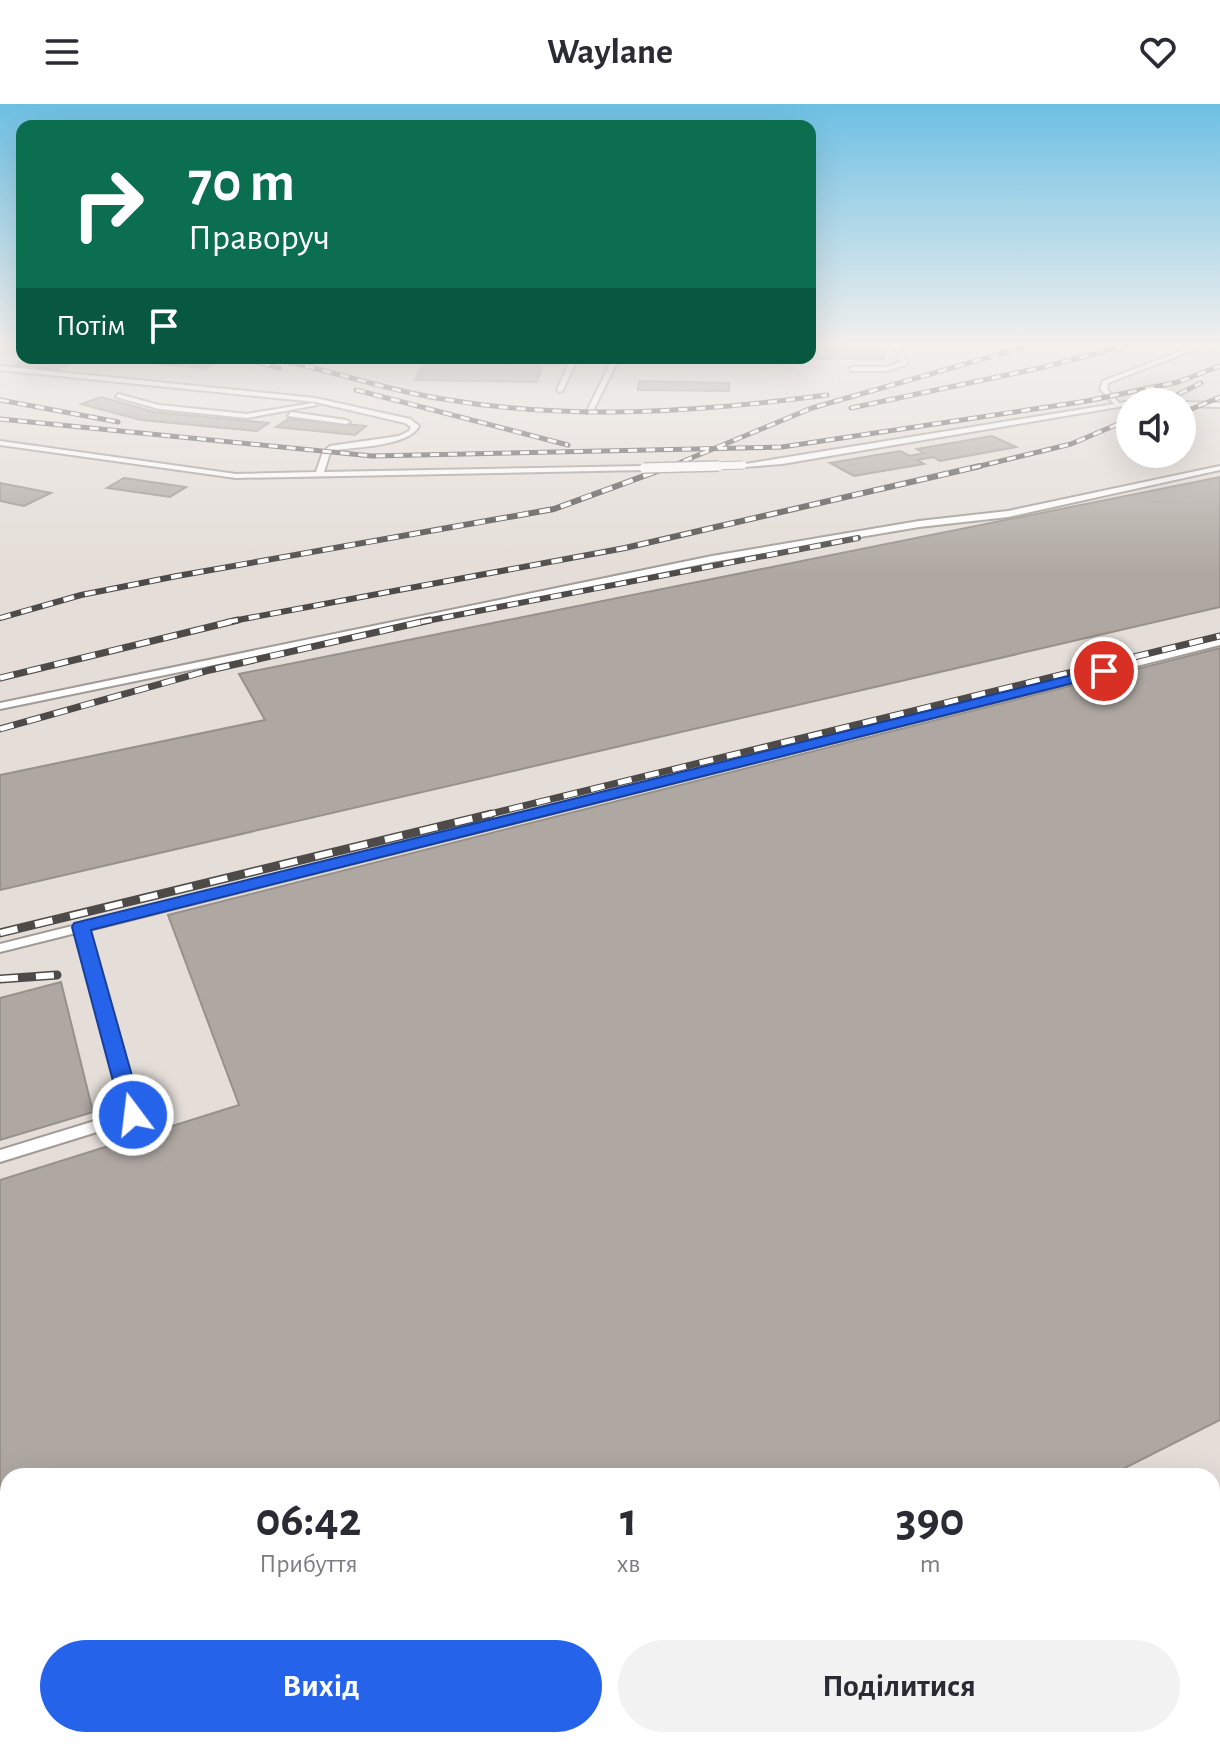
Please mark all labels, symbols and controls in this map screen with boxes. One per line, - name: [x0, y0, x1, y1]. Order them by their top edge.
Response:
- icon: menu: [40, 30, 84, 74]
- icon: heart: [1136, 30, 1180, 74]
- text: Waylane: [547, 34, 673, 70]
- icon: right: [56, 152, 160, 256]
- text: 70 m: [188, 155, 295, 211]
- text: Праворуч: [188, 220, 330, 256]
- icon: arrive: [142, 304, 186, 348]
- text: Потім: [56, 311, 126, 341]
- map controls: [1116, 388, 1196, 468]
- button: sound: [1116, 388, 1196, 468]
- pin: [1070, 637, 1138, 705]
- icon: arrive: [1082, 649, 1126, 693]
- position arrow: [91, 1073, 175, 1157]
- text: 06:42: [255, 1497, 361, 1545]
- text: 1: [620, 1497, 637, 1545]
- text: 390: [896, 1497, 965, 1545]
- text: Прибуття: [259, 1551, 358, 1577]
- text: хв: [617, 1551, 640, 1577]
- text: m: [920, 1551, 941, 1577]
- button: Вихід: [40, 1640, 602, 1732]
- button: Поділитися: [618, 1640, 1180, 1732]

